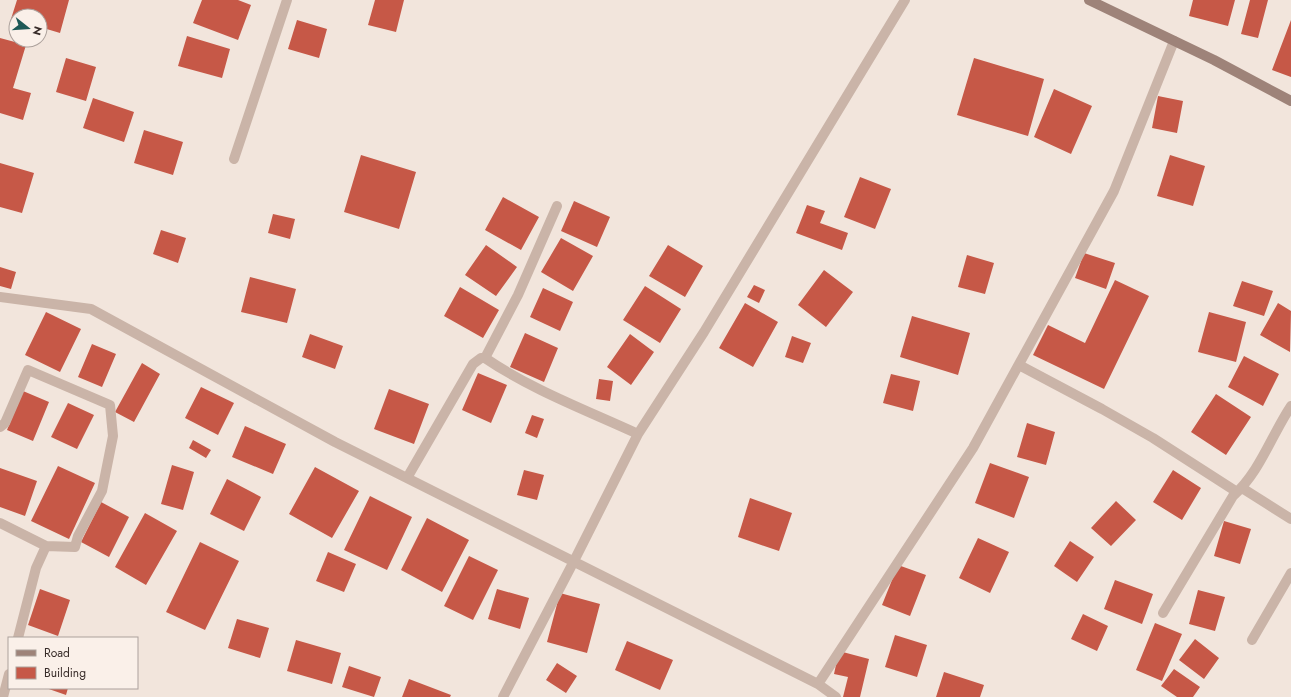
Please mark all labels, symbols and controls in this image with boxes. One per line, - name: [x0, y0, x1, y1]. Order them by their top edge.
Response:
- north arrow: [8, 8, 48, 48]
- text: N: [29, 24, 46, 37]
- legend: [8, 637, 138, 689]
- text: Road: [44, 644, 70, 662]
- text: Building: [44, 664, 86, 682]

